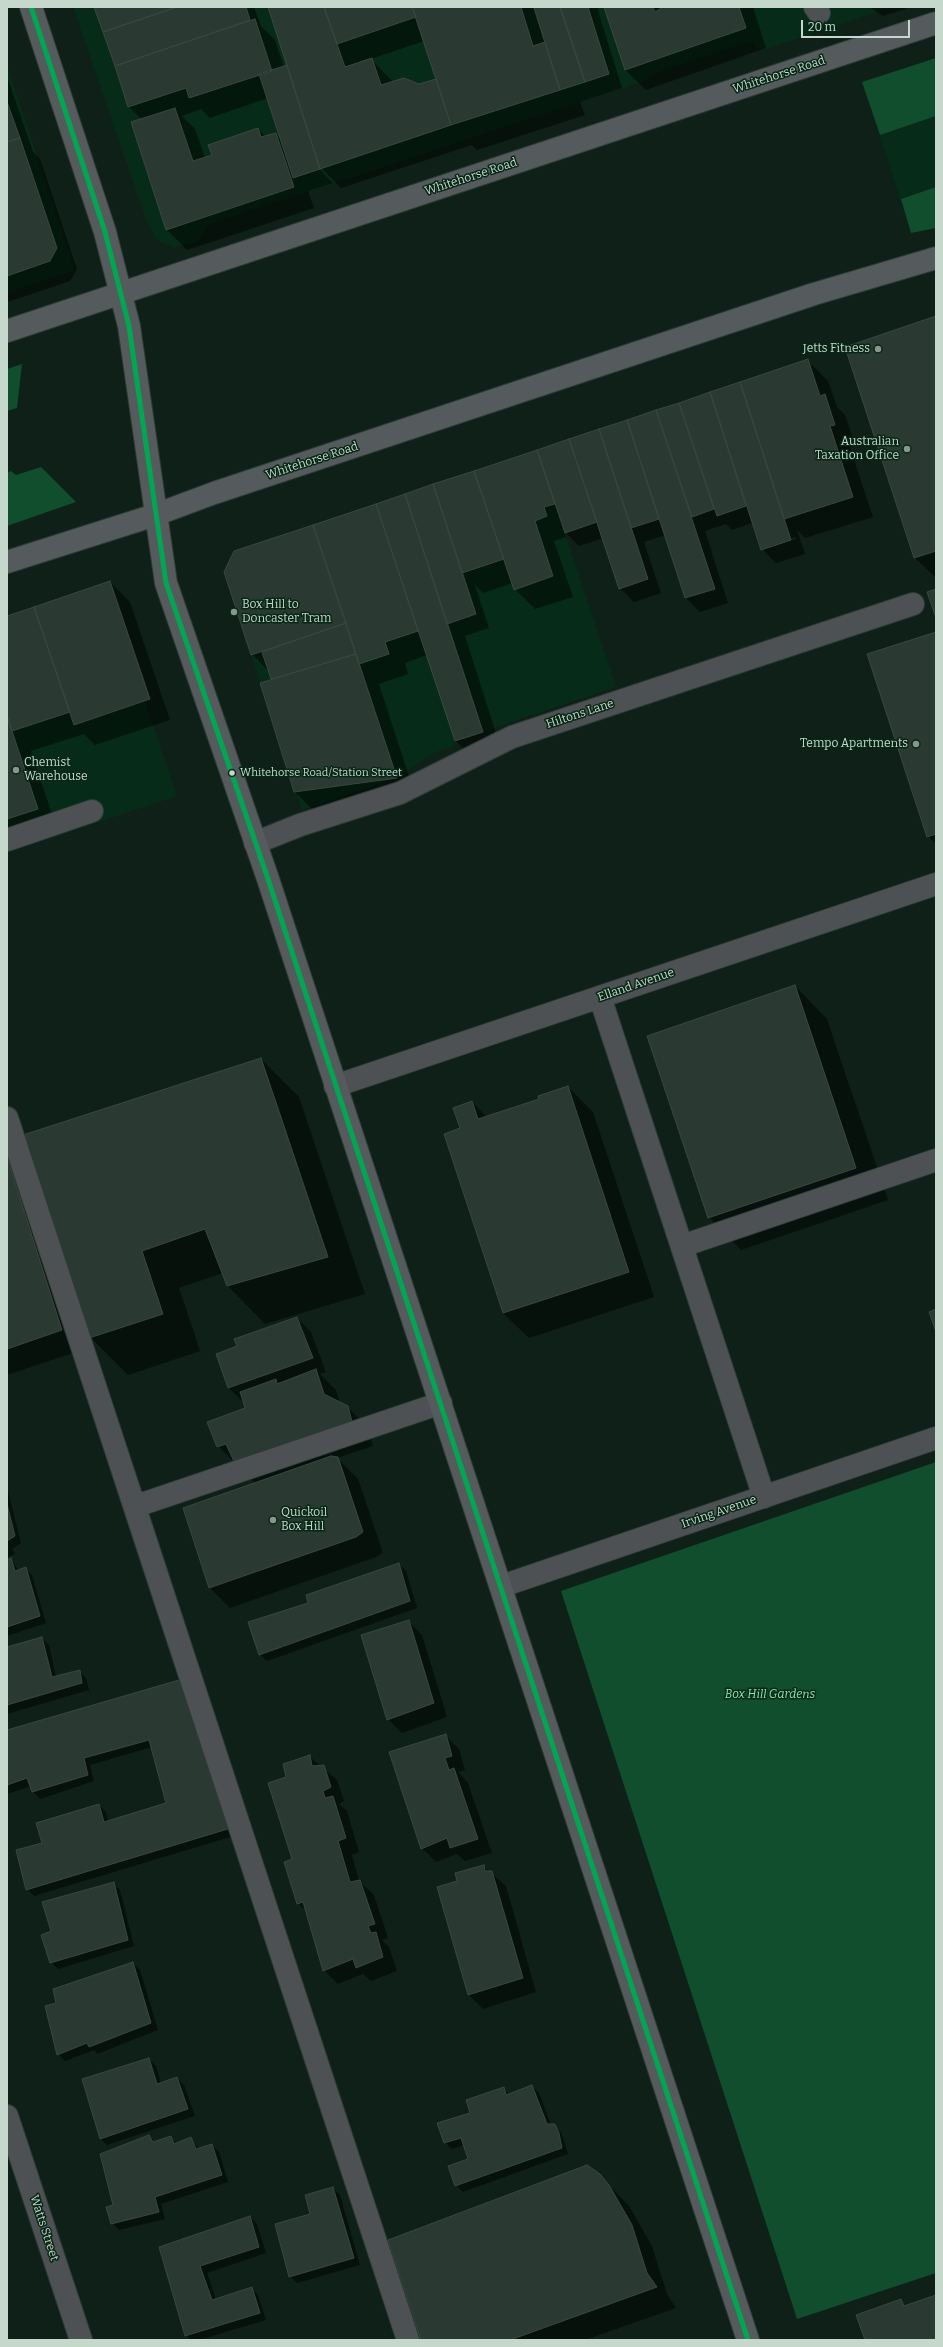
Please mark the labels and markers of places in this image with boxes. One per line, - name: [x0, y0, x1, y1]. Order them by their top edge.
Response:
- place label: Jetts Fitness: [803, 342, 870, 356]
- marker: Jetts Fitness: [873, 344, 883, 354]
- place label: Australian Taxation Office: [815, 435, 899, 463]
- marker: Australian Taxation Office: [902, 444, 912, 454]
- place label: Box Hill to Doncaster Tram: [242, 598, 331, 626]
- marker: Box Hill to Doncaster Tram: [229, 607, 239, 617]
- place label: Tempo Apartments: [800, 737, 908, 751]
- marker: Tempo Apartments: [911, 739, 921, 749]
- place label: Chemist Warehouse: [24, 756, 88, 784]
- marker: Chemist Warehouse: [11, 765, 21, 775]
- place label: Whitehorse Road/Station Street: [240, 766, 402, 780]
- marker: Whitehorse Road/Station Street: [227, 768, 237, 778]
- place label: Quickoil Box Hill: [281, 1506, 327, 1534]
- marker: Quickoil Box Hill: [268, 1515, 278, 1525]

